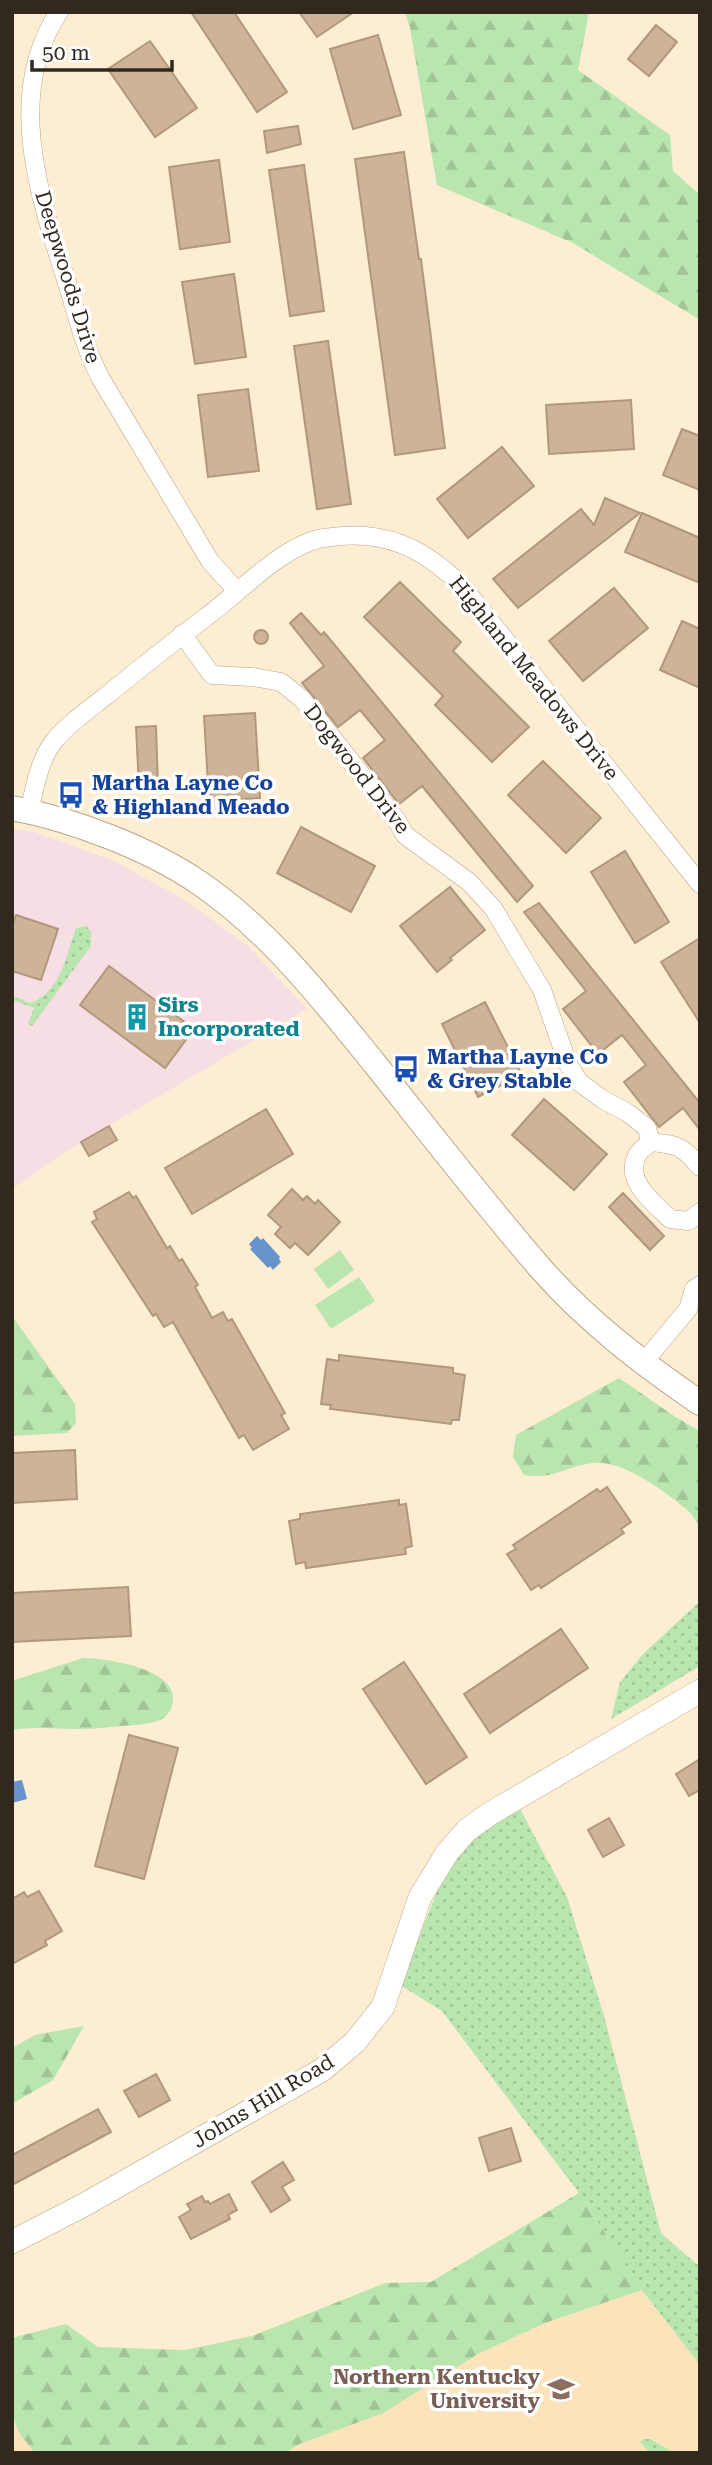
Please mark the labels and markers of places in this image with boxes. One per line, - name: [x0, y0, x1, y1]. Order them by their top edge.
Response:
- place label: Martha Layne Co & Highland Meado: [92, 771, 290, 819]
- bus stop icon: Martha Layne Co & Highland Meado: [56, 780, 86, 810]
- place label: Sirs Incorporated: [158, 993, 299, 1041]
- building icon: Sirs Incorporated: [122, 1002, 152, 1032]
- place label: Martha Layne Co & Grey Stable: [427, 1045, 608, 1093]
- bus stop icon: Martha Layne Co & Grey Stable: [391, 1054, 421, 1084]
- place label: Northern Kentucky University: [333, 2365, 540, 2413]
- school or university icon: Northern Kentucky University: [546, 2374, 576, 2404]

